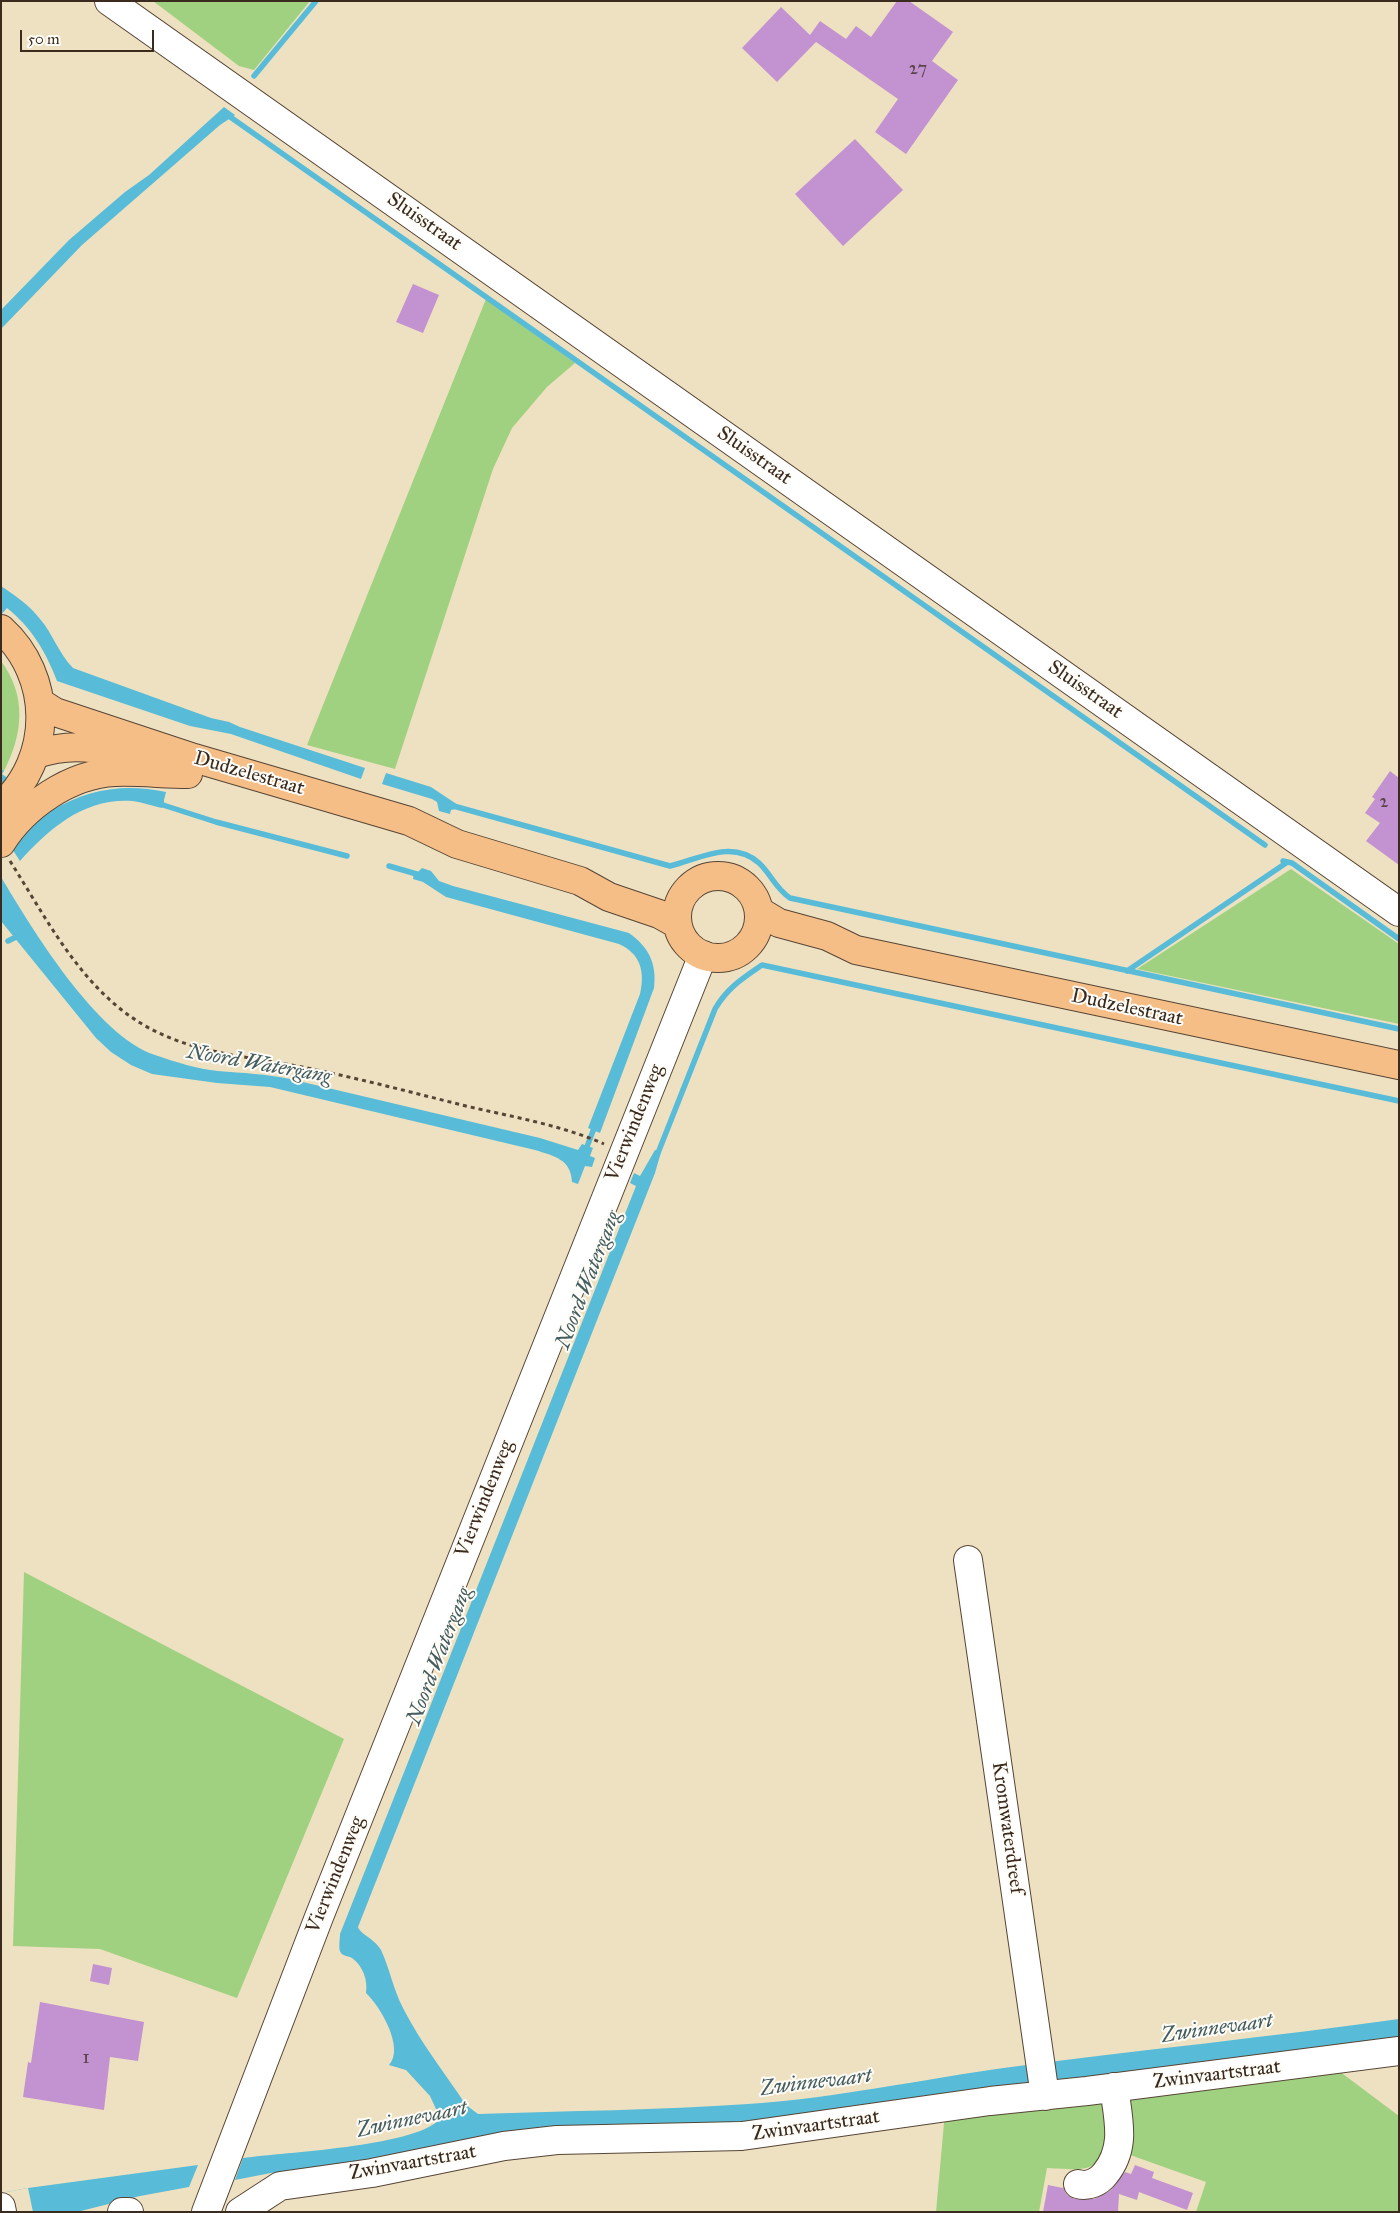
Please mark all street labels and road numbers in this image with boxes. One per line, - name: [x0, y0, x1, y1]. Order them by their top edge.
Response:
- street label: Sluisstraat: [382, 187, 466, 257]
- street label: Sluisstraat: [712, 421, 796, 491]
- street label: Sluisstraat: [1043, 655, 1127, 725]
- street label: Dudzelestraat: [191, 747, 307, 801]
- street label: Dudzelestraat: [1069, 984, 1185, 1032]
- street label: Vierwindenweg: [601, 1061, 669, 1185]
- street label: Vierwindenweg: [451, 1437, 519, 1561]
- street label: Kromwaterdreef: [986, 1760, 1028, 1896]
- street label: Vierwindenweg: [302, 1813, 370, 1937]
- street label: Zwinvaartstraat: [1152, 2055, 1282, 2095]
- street label: Zwinvaartstraat: [751, 2105, 881, 2147]
- street label: Zwinvaartstraat: [348, 2140, 478, 2186]

